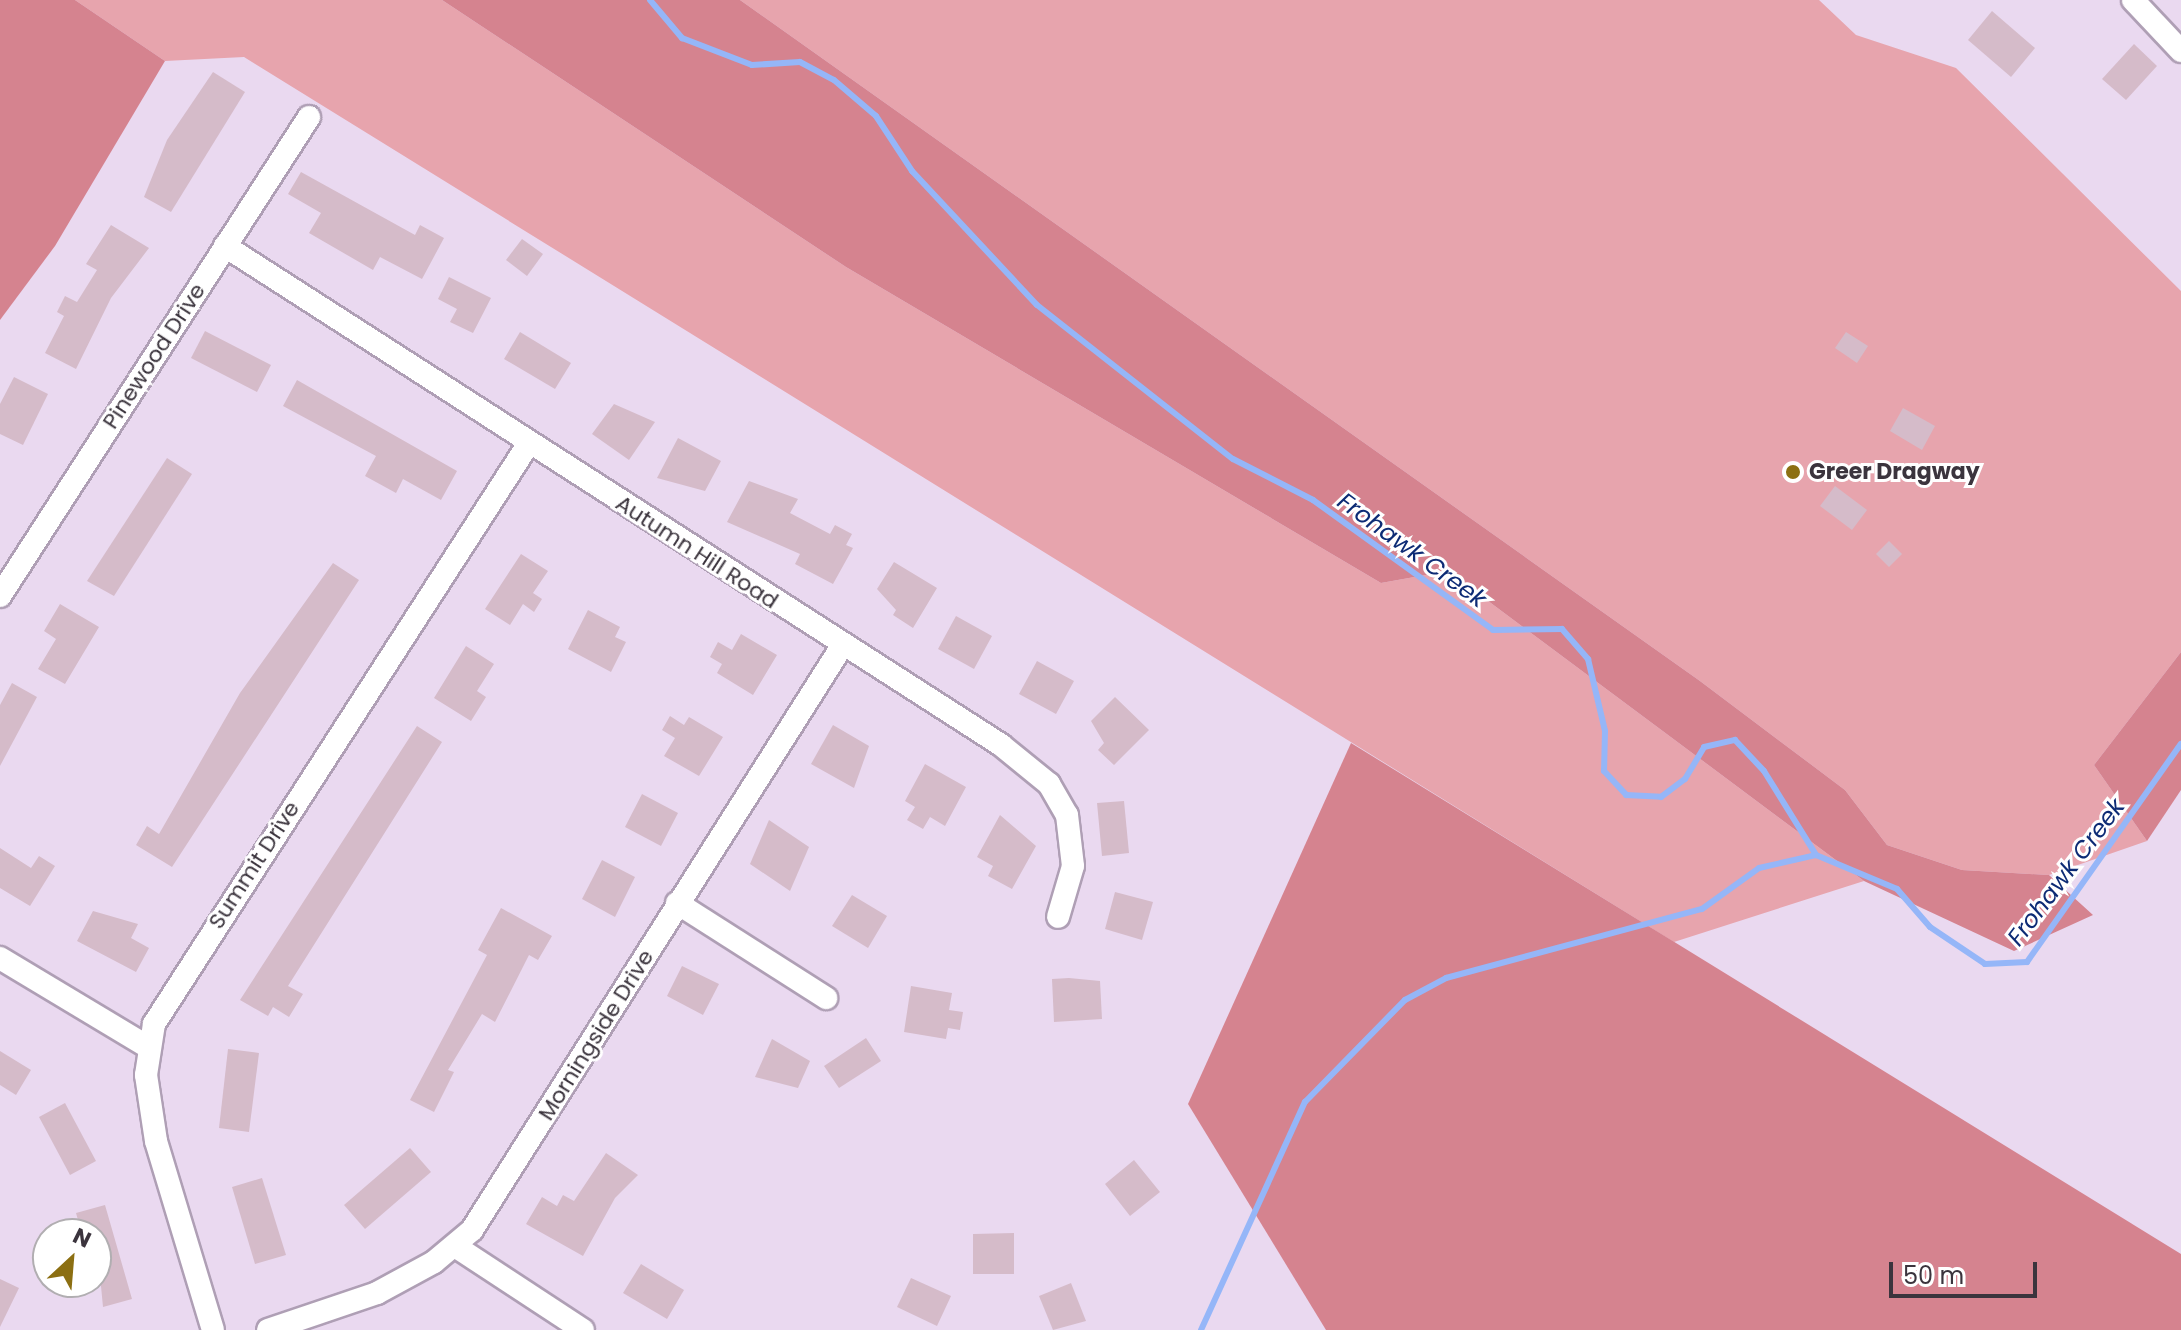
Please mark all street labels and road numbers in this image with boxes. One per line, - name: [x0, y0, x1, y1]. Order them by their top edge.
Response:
- street label: Pinewood Drive: [97, 278, 211, 434]
- street label: Autumn Hill Road: [611, 490, 783, 614]
- street label: Summit Drive: [203, 796, 305, 934]
- street label: Morningside Drive: [533, 945, 659, 1125]

